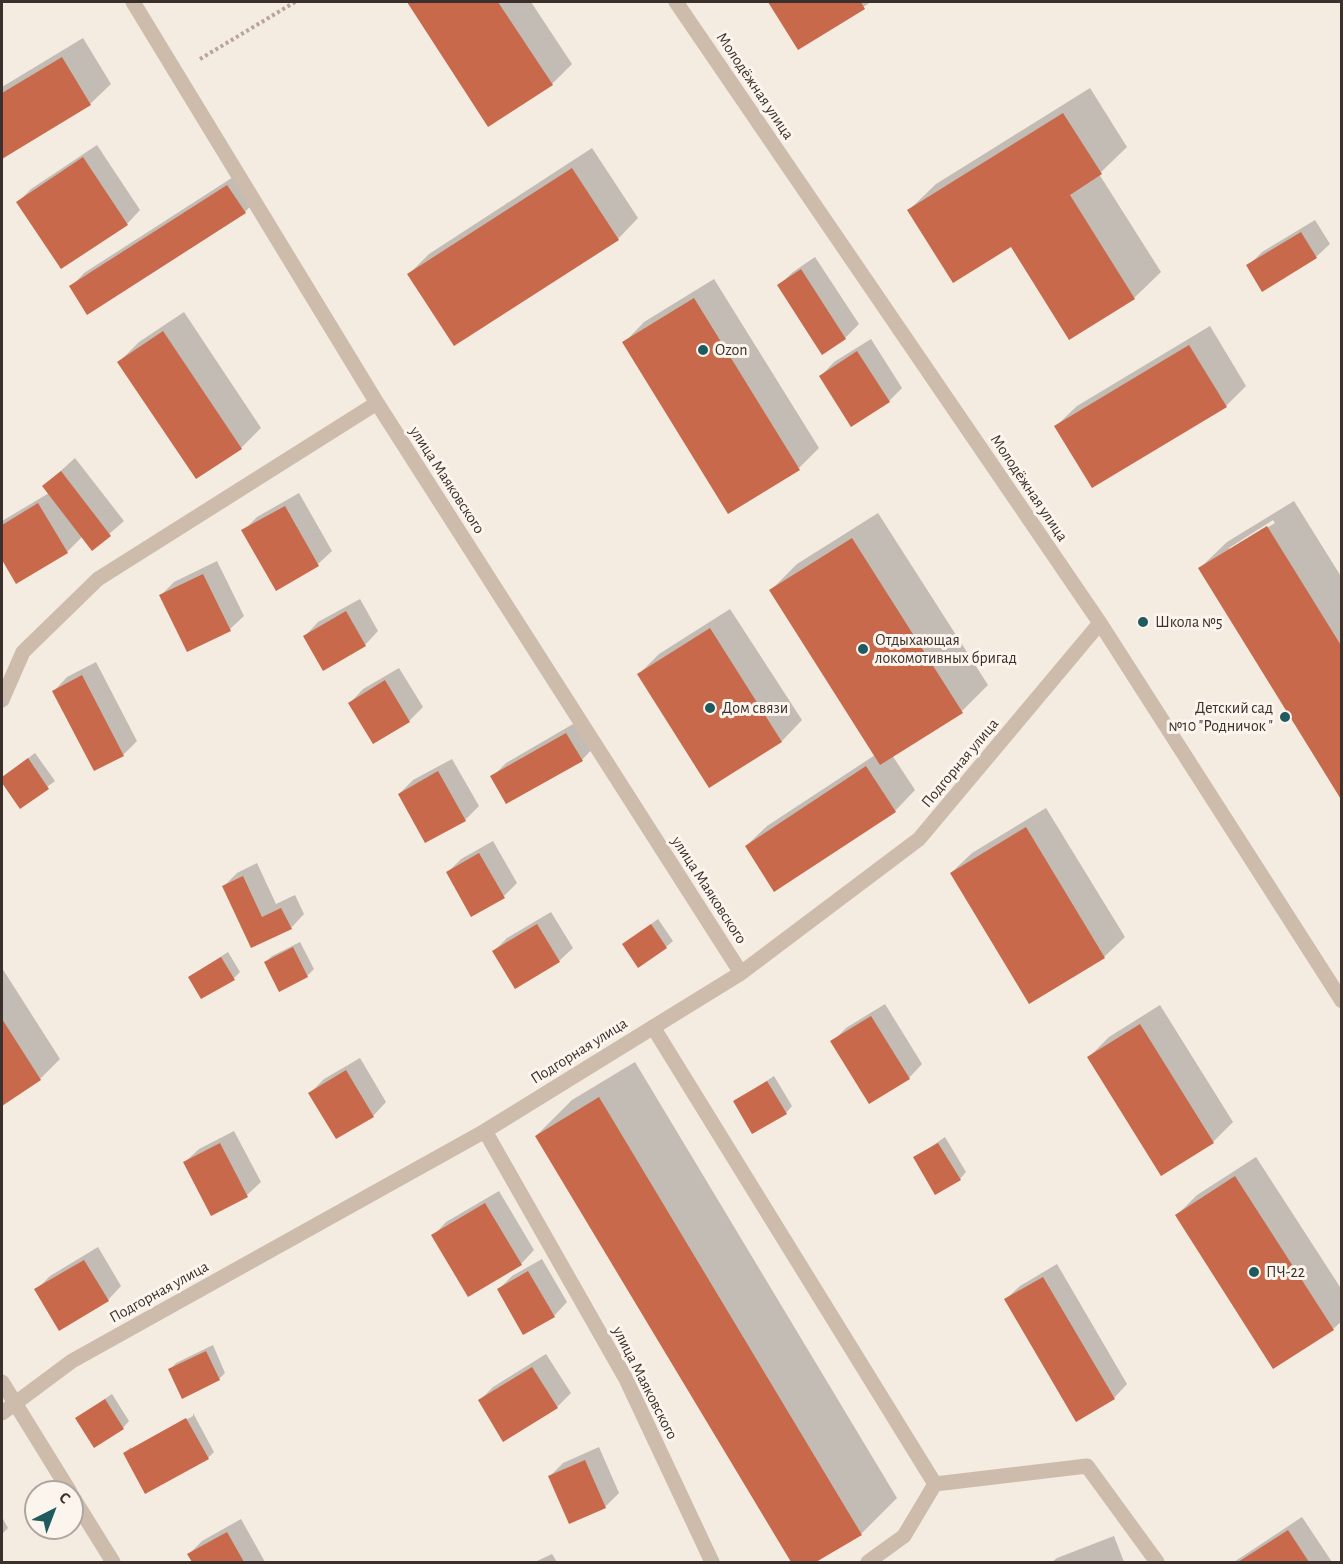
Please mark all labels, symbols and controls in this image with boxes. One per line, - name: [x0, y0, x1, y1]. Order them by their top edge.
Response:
- street label: Молодёжная улица: [712, 29, 798, 143]
- place label: Ozon: [715, 340, 747, 360]
- marker: Ozon: [696, 343, 710, 357]
- street label: улица Маяковского: [405, 423, 489, 537]
- street label: Молодёжная улица: [986, 431, 1072, 545]
- place label: Школа №5: [1155, 612, 1223, 632]
- marker: Школа №5: [1136, 615, 1150, 629]
- place label: Отдыхающая локомотивных бригад: [875, 630, 1017, 668]
- marker: Отдыхающая локомотивных бригад: [856, 642, 870, 656]
- place label: Дом связи: [722, 698, 788, 718]
- place label: Детский сад №10 "Родничок ": [1168, 698, 1273, 736]
- marker: Дом связи: [703, 701, 717, 715]
- marker: Детский сад №10 "Родничок ": [1278, 710, 1292, 724]
- street label: Подгорная улица: [917, 714, 1003, 812]
- street label: улица Маяковского: [667, 833, 751, 947]
- street label: Подгорная улица: [527, 1014, 631, 1088]
- street label: Подгорная улица: [106, 1257, 212, 1327]
- place label: ПЧ-22: [1266, 1262, 1305, 1282]
- marker: ПЧ-22: [1247, 1265, 1261, 1279]
- street label: улица Маяковского: [608, 1323, 682, 1443]
- north arrow: [24, 1480, 84, 1540]
- text: С: [56, 1489, 73, 1507]

